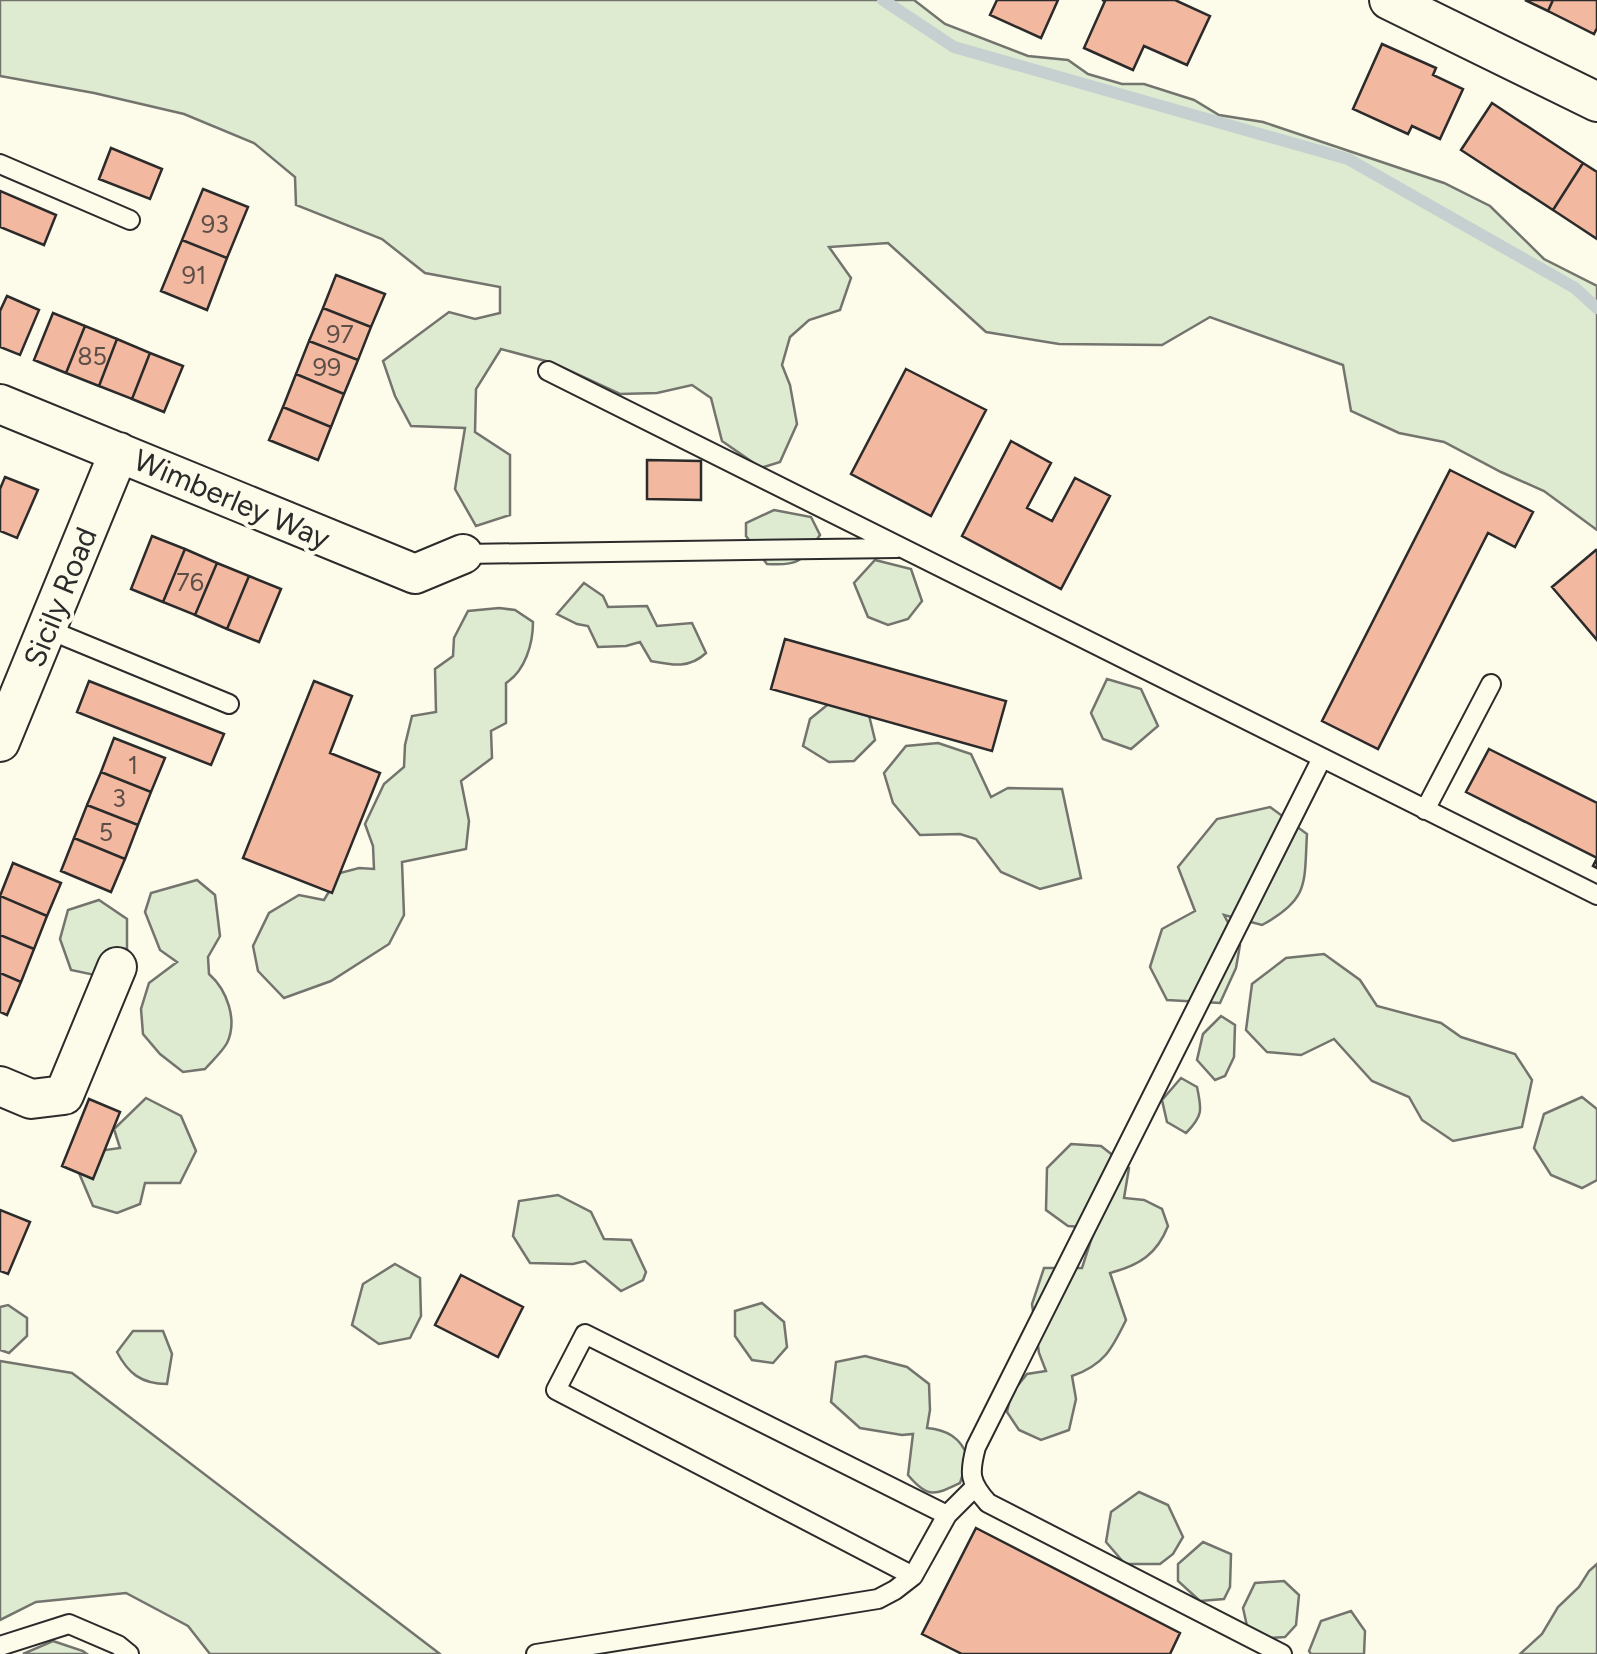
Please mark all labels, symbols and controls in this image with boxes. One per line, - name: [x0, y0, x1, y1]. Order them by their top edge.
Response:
- house number: 93: [201, 209, 229, 239]
- house number: 91: [182, 260, 206, 290]
- house number: 97: [326, 319, 354, 349]
- house number: 85: [77, 341, 107, 371]
- house number: 99: [313, 352, 341, 382]
- street label: Wimberley Way: [128, 441, 336, 557]
- street label: Sicily Road: [15, 522, 105, 672]
- house number: 76: [176, 567, 204, 597]
- house number: 1: [128, 750, 138, 780]
- house number: 3: [112, 783, 126, 813]
- house number: 5: [99, 817, 113, 847]

